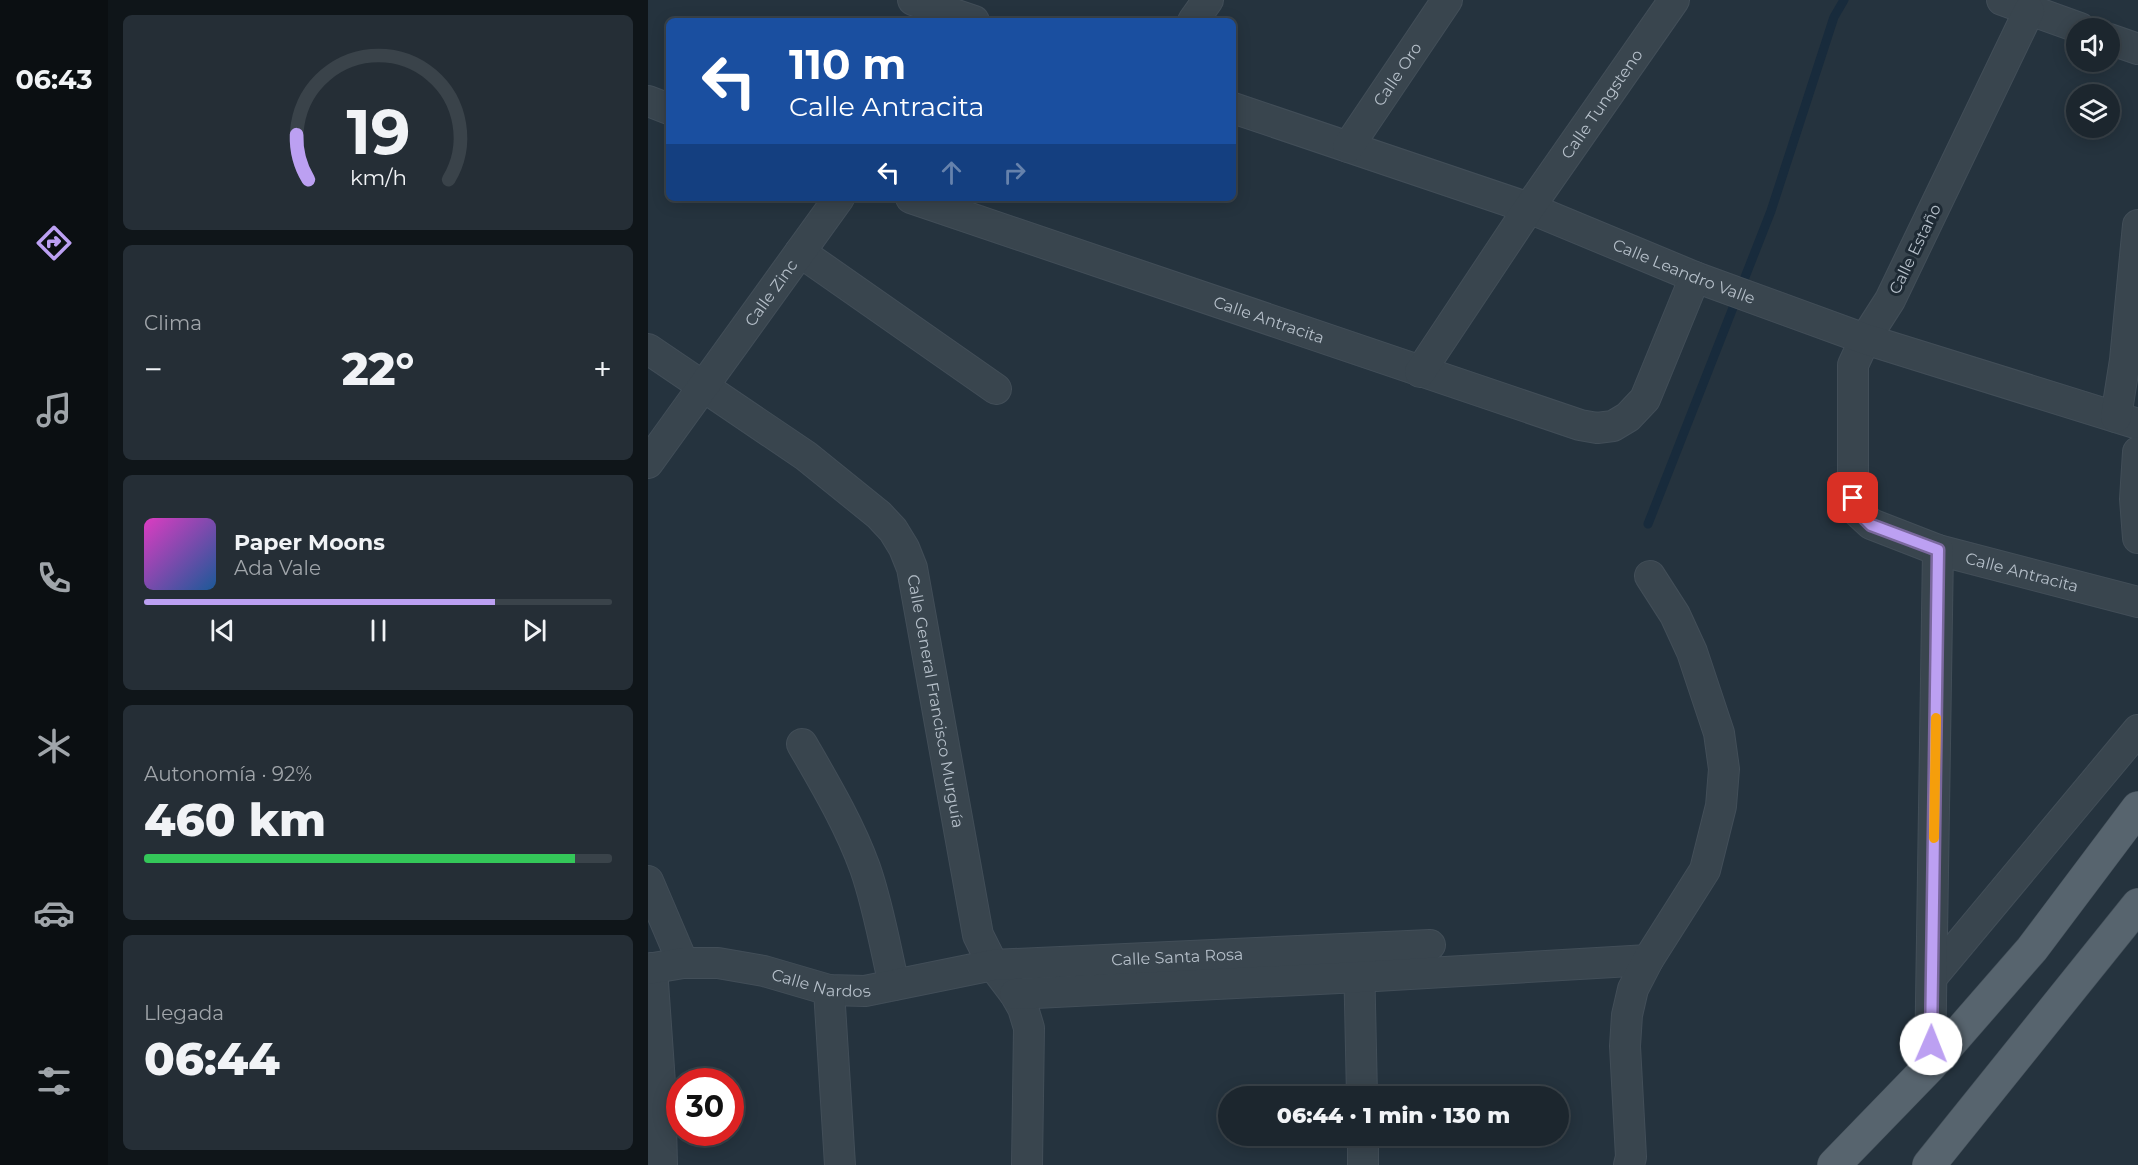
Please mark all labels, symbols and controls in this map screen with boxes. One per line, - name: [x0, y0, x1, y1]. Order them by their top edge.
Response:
- map controls: [2066, 18, 2120, 138]
- button: sound: [2066, 18, 2120, 72]
- text: 110 m: [789, 38, 906, 90]
- street label: Calle Oro: [1369, 38, 1425, 110]
- icon: left: [690, 42, 768, 120]
- street label: Calle Tungsteno: [1557, 45, 1646, 162]
- text: 06:43: [15, 63, 93, 96]
- button: layers: [2066, 84, 2120, 138]
- text: Calle Antracita: [789, 90, 984, 123]
- text: 19: [346, 94, 410, 170]
- icon: left: [872, 156, 905, 189]
- icon: ahead: [935, 156, 968, 189]
- icon: right: [998, 156, 1031, 189]
- text: km/h: [349, 164, 407, 190]
- street label: Calle Estaño: [1885, 201, 1945, 297]
- icon: directions: [33, 222, 75, 264]
- street label: Calle Leandro Valle: [1610, 234, 1758, 308]
- street label: Calle Zinc: [740, 256, 801, 330]
- street label: Calle Antracita: [1211, 292, 1327, 347]
- text: Clima: [144, 311, 202, 335]
- text: 22°: [342, 341, 414, 396]
- text: −: [144, 349, 163, 389]
- text: +: [593, 349, 612, 389]
- icon: music: [33, 389, 75, 431]
- pin: [1827, 472, 1878, 523]
- icon: arrive: [1836, 481, 1869, 514]
- text: Paper Moons: [234, 529, 385, 556]
- street label: Calle Antracita: [1963, 548, 2080, 596]
- text: Ada Vale: [234, 556, 321, 580]
- icon: phone: [33, 557, 75, 599]
- street label: Calle General Francisco Murguía: [904, 573, 968, 829]
- icon: previous: [206, 614, 239, 647]
- icon: pause: [362, 614, 395, 647]
- icon: next: [518, 614, 551, 647]
- icon: climate: [33, 725, 75, 767]
- text: Autonomía · 92%: [144, 762, 312, 786]
- text: 460 km: [144, 792, 326, 847]
- icon: car: [33, 892, 75, 934]
- street label: Calle Santa Rosa: [1111, 944, 1244, 969]
- street label: Calle Nardos: [769, 964, 872, 1001]
- text: Llegada: [144, 1001, 224, 1025]
- position arrow: [1899, 1012, 1963, 1076]
- text: 06:44: [144, 1031, 280, 1086]
- icon: filters: [33, 1060, 75, 1102]
- speed limit sign: 30: [666, 1068, 744, 1146]
- text: 06:44 · 1 min · 130 m: [1277, 1102, 1510, 1129]

